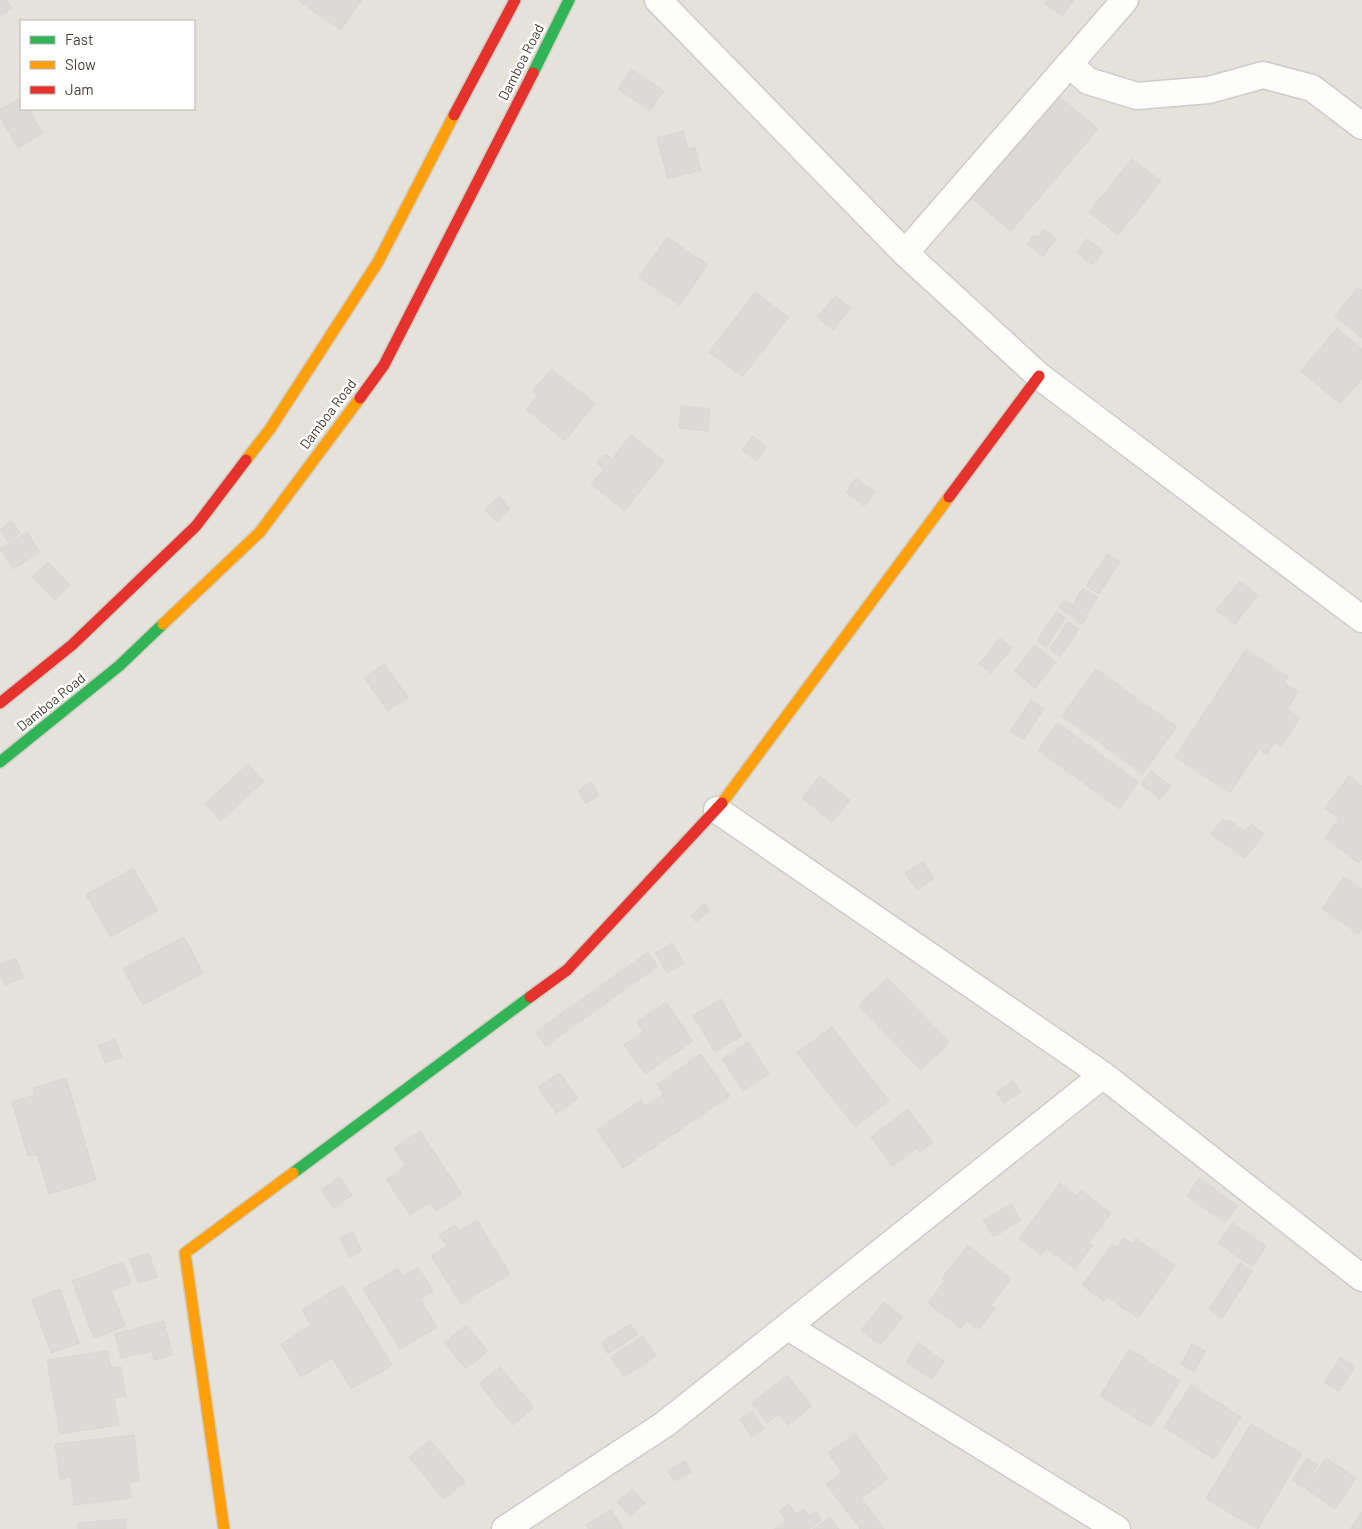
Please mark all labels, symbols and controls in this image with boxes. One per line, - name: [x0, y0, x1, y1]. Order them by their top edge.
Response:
- legend: [20, 20, 195, 110]
- street label: Damboa Road: [494, 21, 547, 103]
- text: Fast: [65, 30, 93, 48]
- text: Slow: [65, 55, 96, 73]
- text: Jam: [65, 80, 94, 98]
- street label: Damboa Road: [296, 375, 359, 452]
- street label: Damboa Road: [13, 669, 88, 734]

